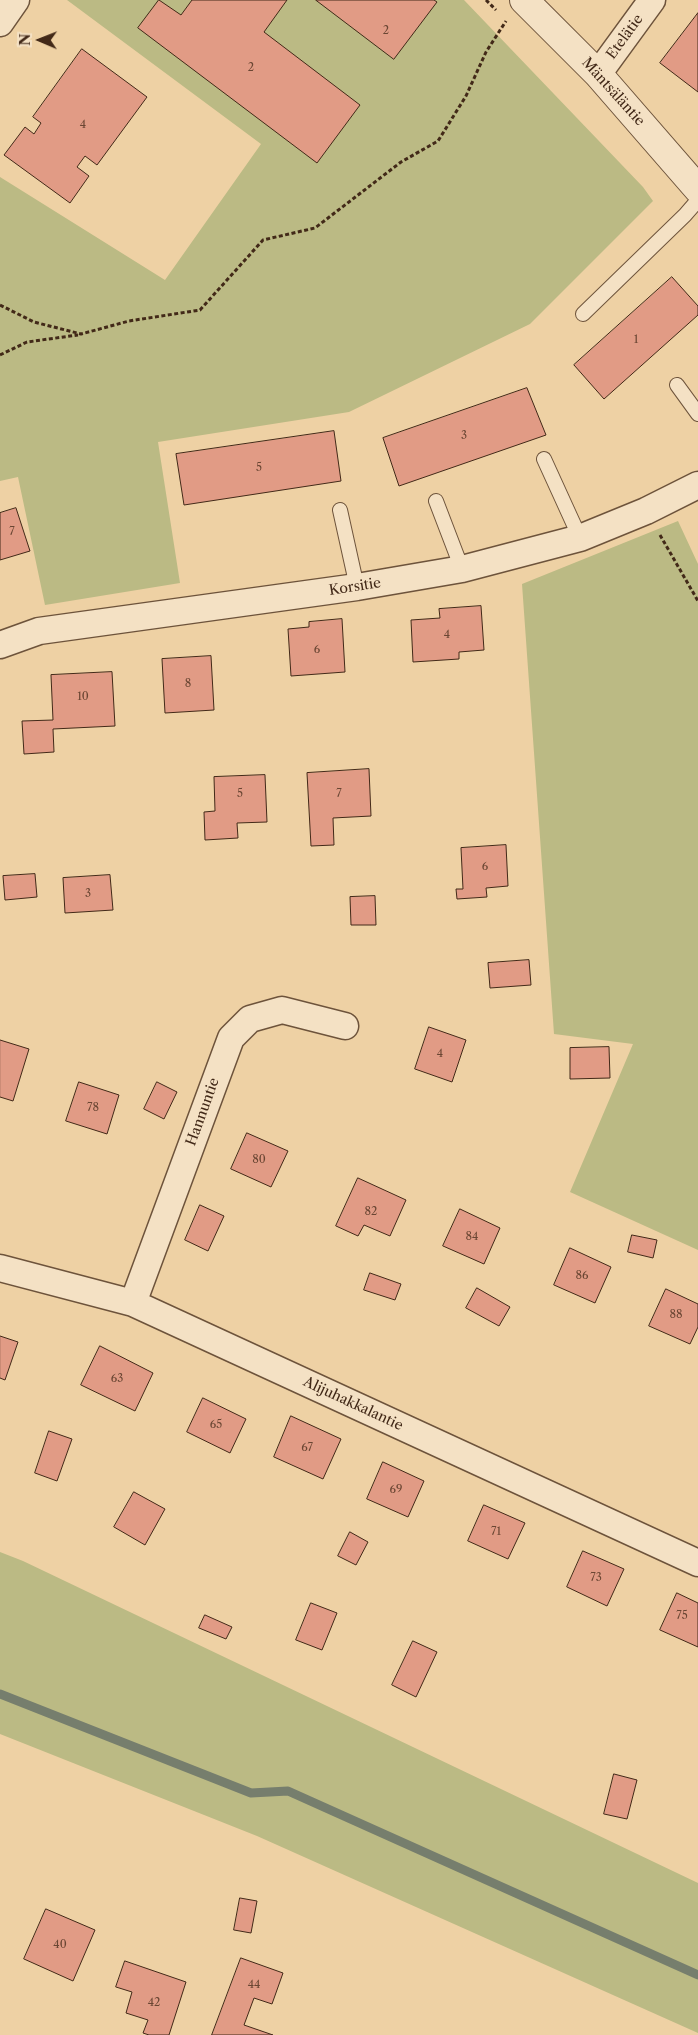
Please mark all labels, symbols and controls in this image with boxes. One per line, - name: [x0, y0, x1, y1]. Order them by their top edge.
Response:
- street label: Etelätie: [603, 11, 647, 63]
- north arrow: [15, 15, 65, 65]
- house number: 2: [383, 24, 389, 38]
- text: N: [16, 34, 34, 46]
- street label: Mäntsäläntie: [578, 54, 648, 130]
- house number: 2: [248, 61, 254, 75]
- house number: 4: [80, 118, 86, 132]
- house number: 1: [634, 333, 638, 347]
- house number: 3: [461, 429, 467, 443]
- house number: 5: [256, 461, 262, 475]
- house number: 7: [9, 525, 15, 539]
- street label: Korsitie: [328, 575, 382, 599]
- house number: 4: [444, 628, 450, 642]
- house number: 6: [314, 643, 320, 657]
- house number: 8: [185, 677, 191, 691]
- house number: 10: [77, 690, 89, 704]
- house number: 5: [237, 787, 243, 801]
- house number: 7: [336, 787, 342, 801]
- house number: 6: [482, 860, 488, 874]
- house number: 3: [85, 887, 91, 901]
- house number: 4: [437, 1047, 443, 1061]
- street label: Hannuntie: [183, 1076, 223, 1148]
- house number: 78: [87, 1101, 99, 1115]
- house number: 80: [252, 1153, 266, 1167]
- house number: 82: [365, 1205, 377, 1219]
- house number: 84: [466, 1230, 478, 1244]
- house number: 86: [576, 1269, 588, 1283]
- house number: 88: [669, 1308, 683, 1322]
- house number: 63: [111, 1372, 123, 1386]
- street label: Alijuhakkalantie: [300, 1374, 406, 1434]
- house number: 65: [210, 1418, 222, 1432]
- house number: 67: [301, 1441, 313, 1455]
- house number: 69: [390, 1483, 402, 1497]
- house number: 71: [491, 1525, 501, 1539]
- house number: 73: [590, 1571, 602, 1585]
- house number: 75: [676, 1609, 688, 1623]
- house number: 40: [53, 1938, 67, 1952]
- house number: 44: [248, 1978, 260, 1992]
- house number: 42: [148, 1996, 160, 2010]

